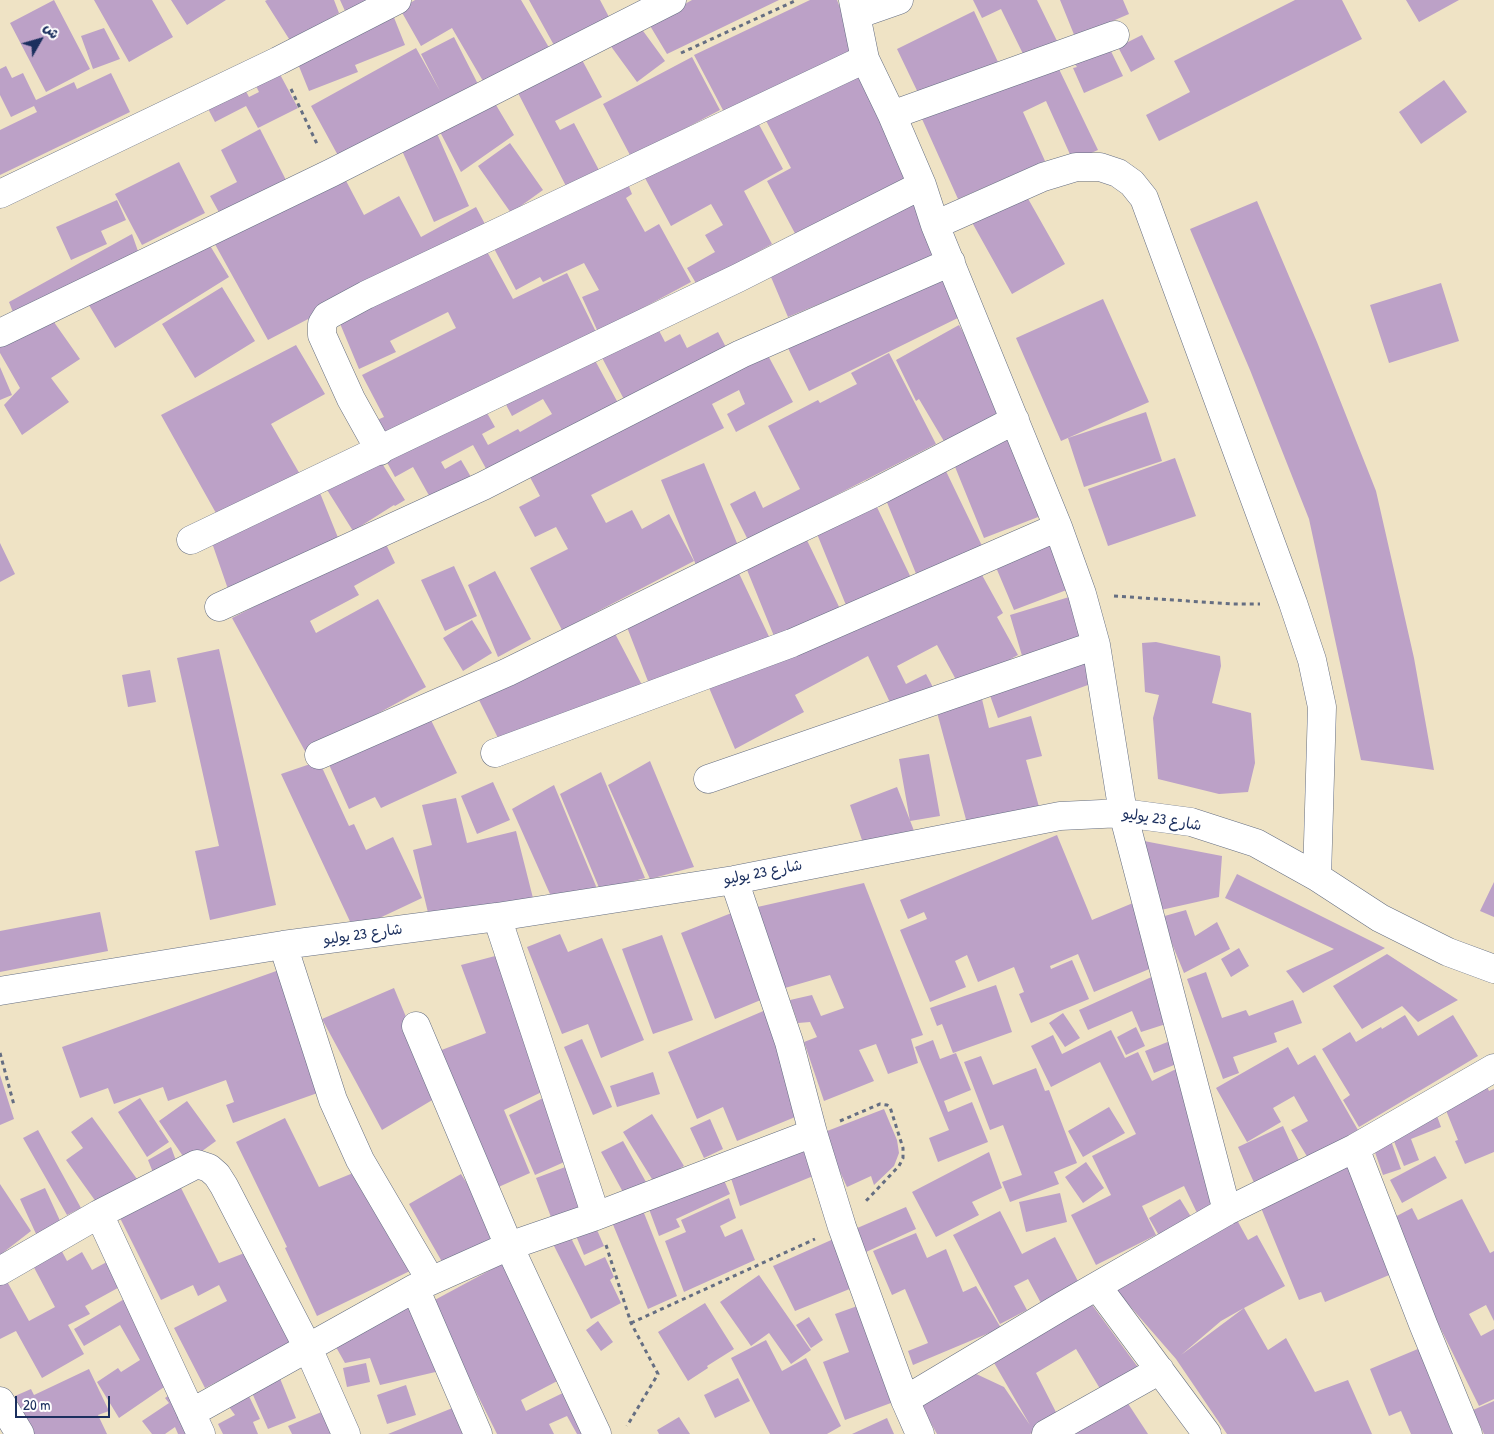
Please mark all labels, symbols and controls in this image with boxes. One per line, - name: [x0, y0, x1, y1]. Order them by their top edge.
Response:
- north arrow: [15, 15, 65, 65]
- text: ش: [40, 19, 64, 42]
- street label: شارع 23 يوليو: [1121, 805, 1203, 835]
- street label: شارع 23 يوليو: [722, 857, 804, 889]
- street label: شارع 23 يوليو: [322, 921, 404, 949]
- scale bar: [18, 1386, 112, 1418]
- text: 20 m: [23, 1394, 50, 1415]

